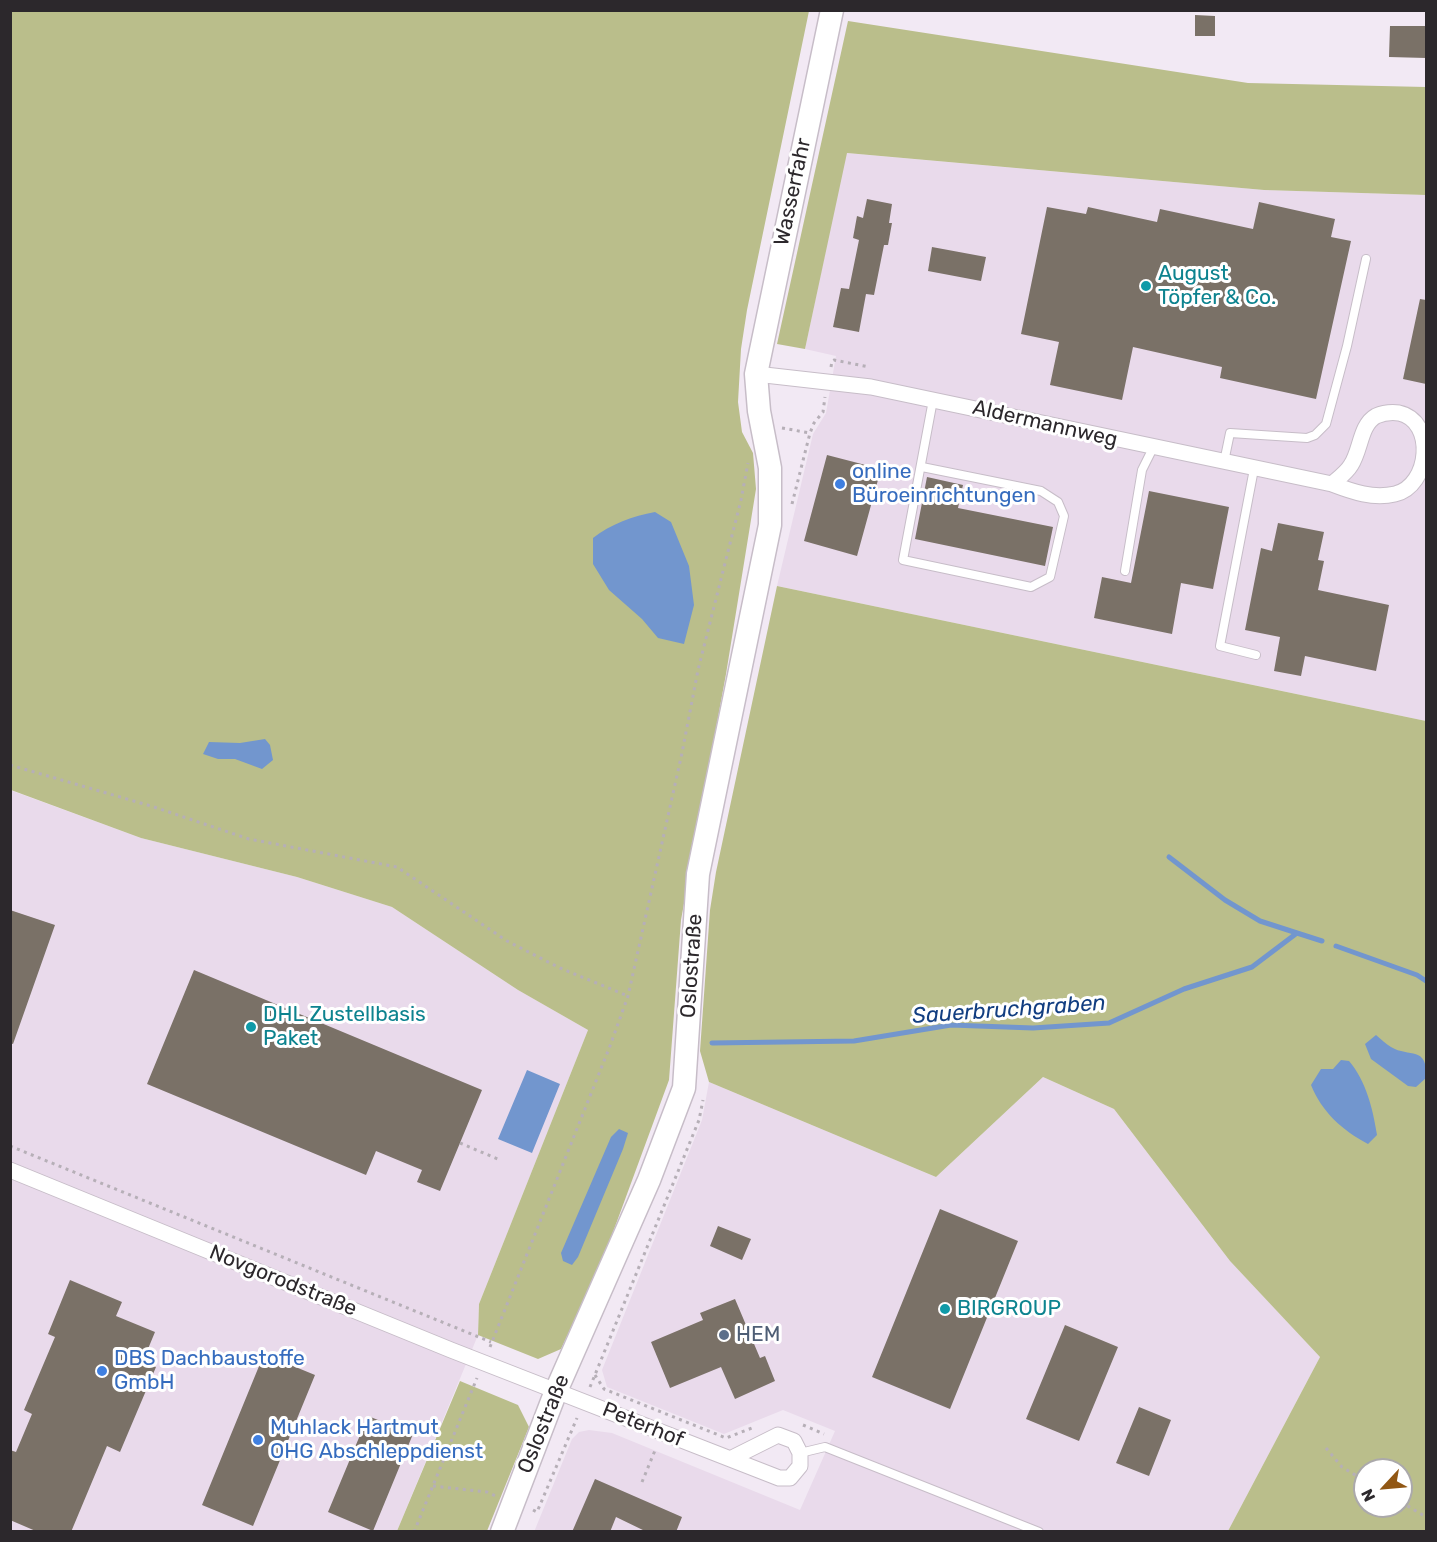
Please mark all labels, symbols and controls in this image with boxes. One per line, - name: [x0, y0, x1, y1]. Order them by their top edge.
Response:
- street label: Wasserfahr: [769, 136, 817, 248]
- place label: August Töpfer & Co.: [1158, 261, 1276, 311]
- marker: August Töpfer & Co.: [1139, 279, 1153, 293]
- street label: Aldermannweg: [970, 395, 1120, 453]
- place label: online Büroeinrichtungen: [852, 459, 1036, 509]
- marker: online Büroeinrichtungen: [833, 477, 847, 491]
- street label: Oslostraße: [676, 913, 708, 1019]
- water label: Sauerbruchgraben: [911, 990, 1107, 1030]
- place label: DHL Zustellbasis Paket: [263, 1002, 426, 1052]
- marker: DHL Zustellbasis Paket: [244, 1020, 258, 1034]
- street label: Novgorodstraße: [206, 1240, 360, 1322]
- place label: BIRGROUP: [957, 1296, 1061, 1322]
- marker: BIRGROUP: [938, 1302, 952, 1316]
- place label: HEM: [736, 1322, 780, 1348]
- marker: HEM: [717, 1328, 731, 1342]
- place label: DBS Dachbaustoffe GmbH: [114, 1346, 305, 1396]
- marker: DBS Dachbaustoffe GmbH: [95, 1364, 109, 1378]
- street label: Oslostraße: [513, 1371, 575, 1477]
- street label: Peterhof: [599, 1397, 687, 1453]
- place label: Muhlack Hartmut OHG Abschleppdienst: [270, 1415, 483, 1465]
- marker: Muhlack Hartmut OHG Abschleppdienst: [251, 1433, 265, 1447]
- north arrow: [1353, 1458, 1413, 1518]
- text: N: [1357, 1486, 1379, 1505]

